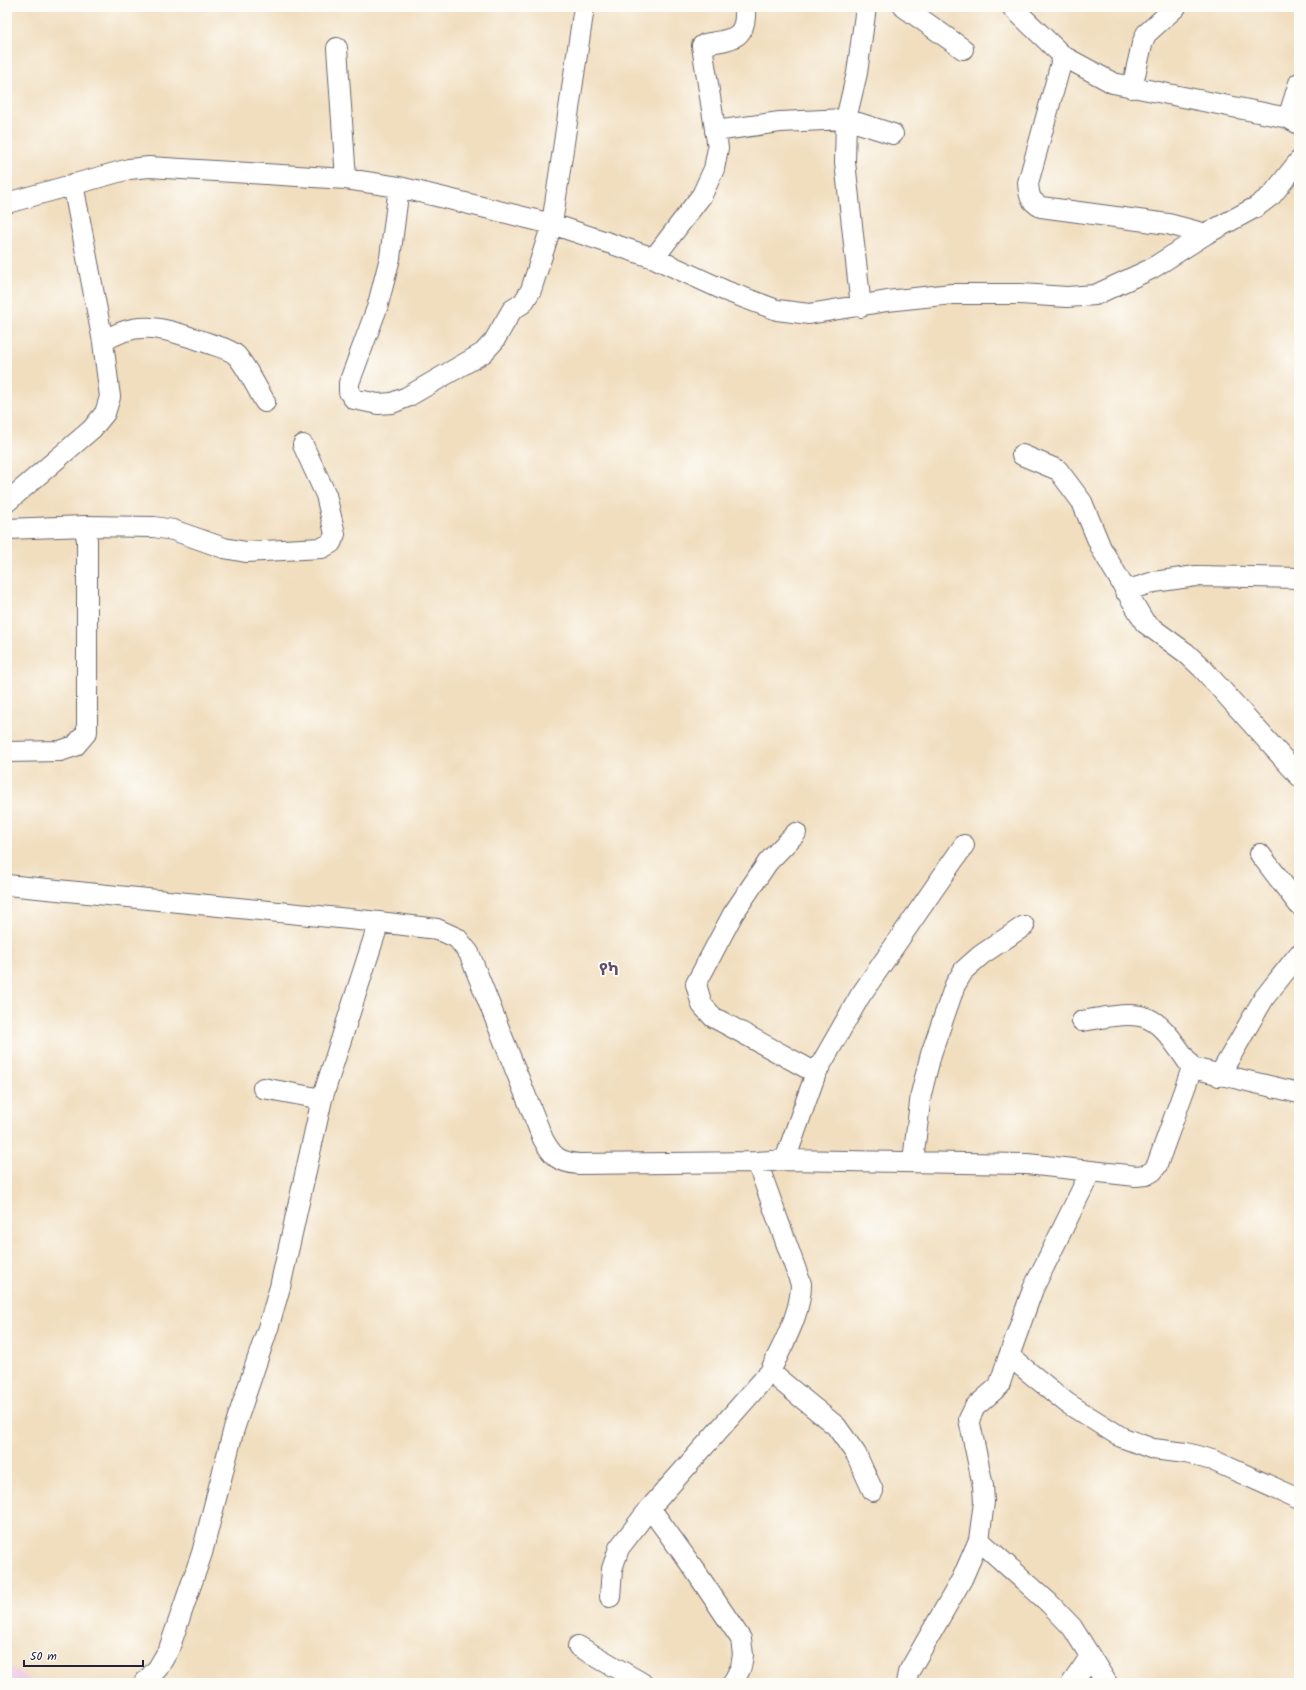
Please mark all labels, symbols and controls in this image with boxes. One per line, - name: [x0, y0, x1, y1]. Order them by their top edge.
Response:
- district label: የካ: [599, 957, 619, 984]
- scale bar: [24, 1642, 143, 1668]
- text: 50 m: [30, 1647, 57, 1666]

